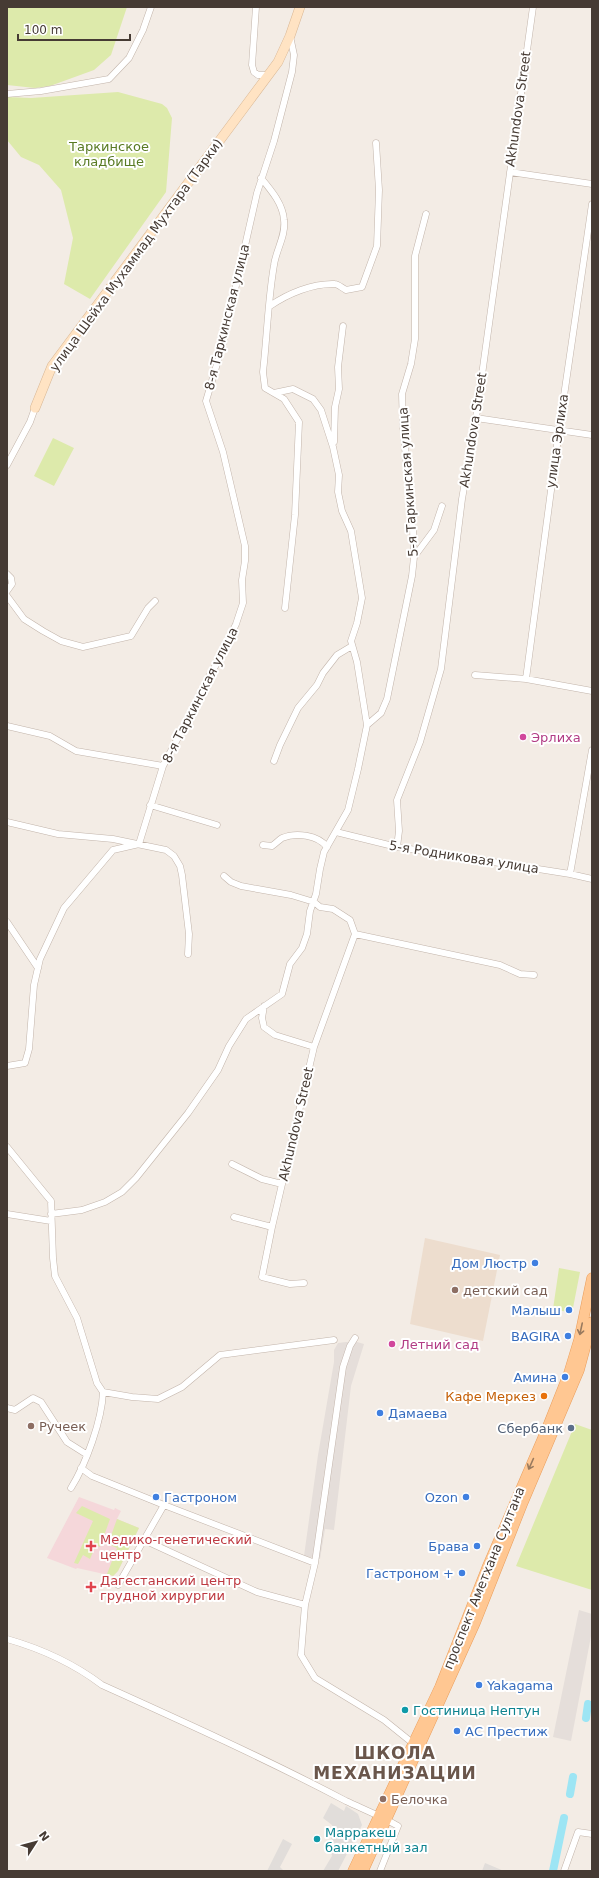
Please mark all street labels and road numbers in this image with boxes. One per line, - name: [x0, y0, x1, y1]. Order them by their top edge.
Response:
- street label: Akhundova Street: [502, 50, 534, 168]
- street label: улица Шейха Мухаммад Мухтара (Тарки): [46, 136, 226, 374]
- street label: 8-я Таркинская улица: [202, 242, 252, 392]
- street label: Akhundova Street: [456, 371, 490, 489]
- street label: улица Эрлиха: [543, 393, 571, 489]
- street label: 5-я Таркинская улица: [395, 407, 421, 557]
- street label: 8-я Таркинская улица: [159, 625, 241, 765]
- street label: 5-я Родниковая улица: [388, 838, 540, 876]
- street label: Akhundova Street: [276, 1065, 316, 1183]
- street label: проспект Аметхана Султана: [440, 1485, 528, 1671]

